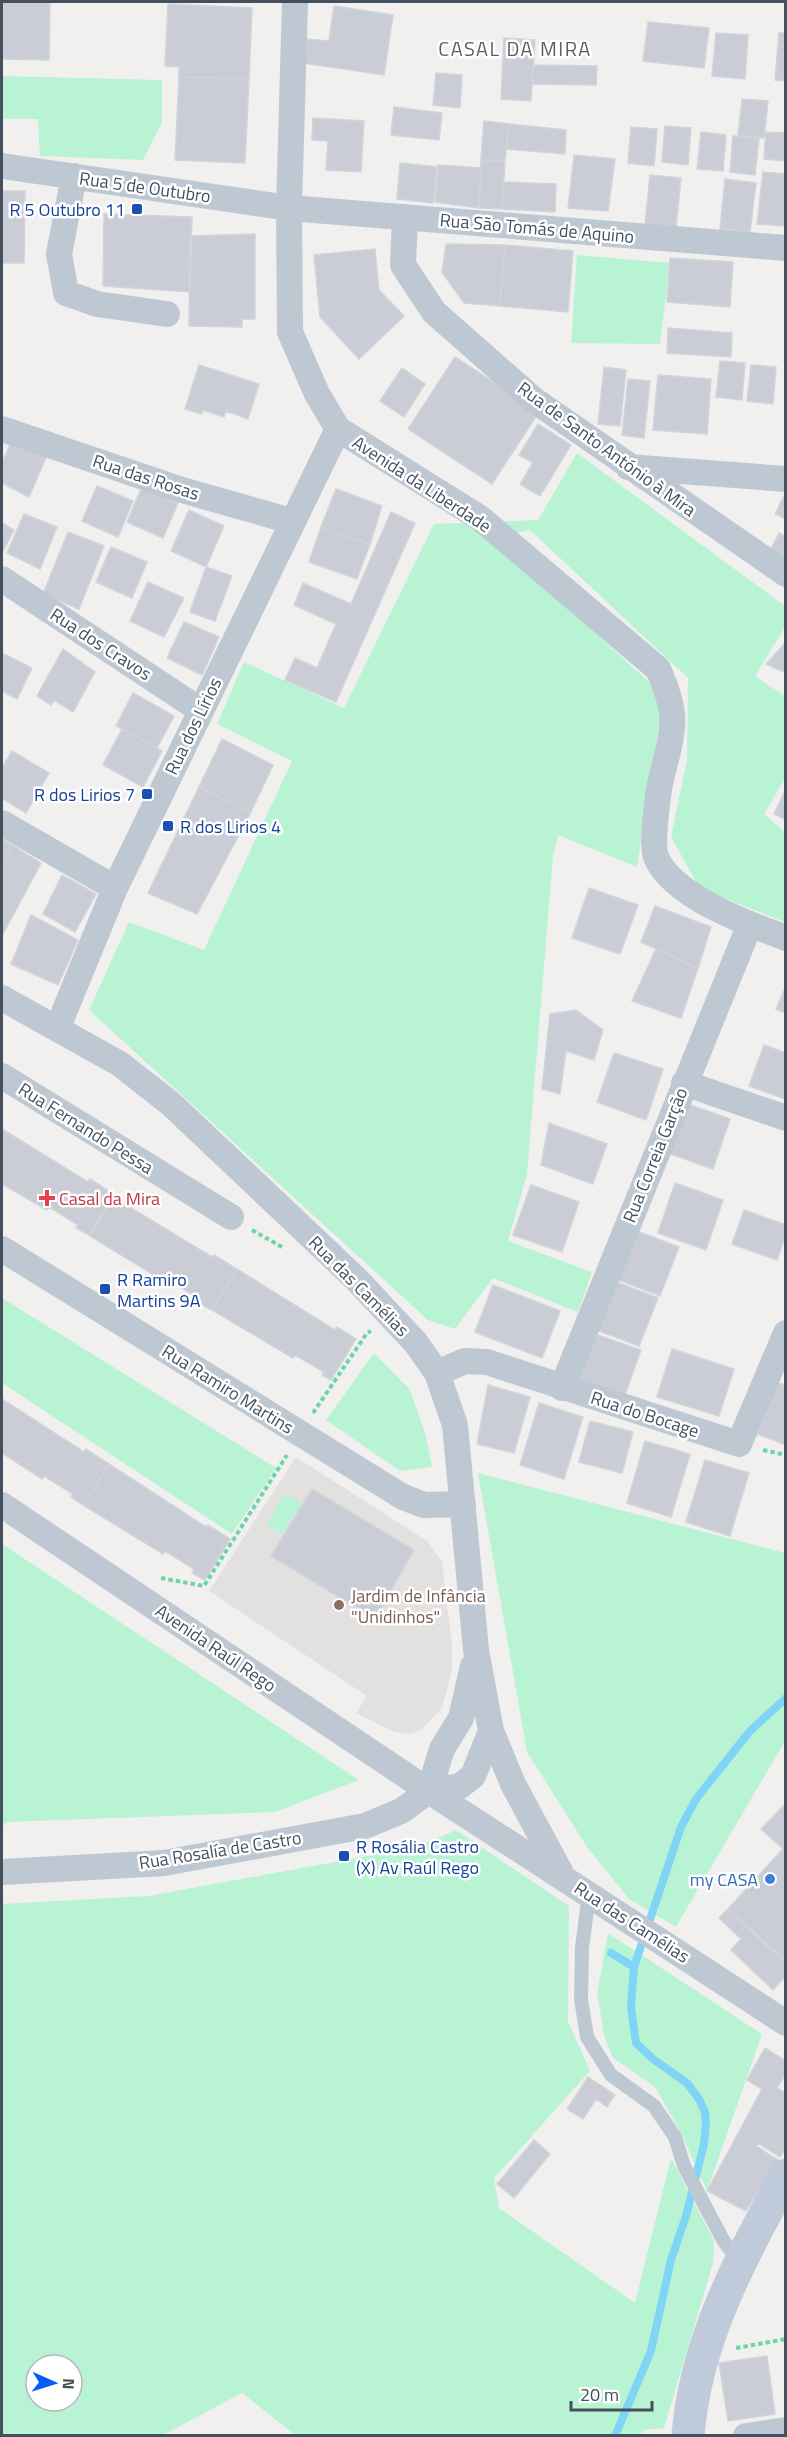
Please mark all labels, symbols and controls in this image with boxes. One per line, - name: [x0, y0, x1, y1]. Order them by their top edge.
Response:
- district label: CASAL DA MIRA: [438, 33, 592, 64]
- street label: Rua 5 de Outubro: [78, 164, 212, 210]
- place label: R 5 Outubro 11: [9, 196, 125, 223]
- marker: R 5 Outubro 11: [130, 202, 144, 216]
- street label: Rua São Tomás de Aquino: [439, 206, 635, 250]
- street label: Rua de Santo António à Mira: [512, 375, 702, 523]
- street label: Avenida da Liberdade: [347, 429, 497, 539]
- street label: Rua das Rosas: [89, 447, 203, 507]
- street label: Rua dos Cravos: [45, 601, 157, 687]
- street label: Rua dos Lírios: [158, 673, 228, 779]
- place label: R dos Lirios 7: [34, 781, 135, 808]
- marker: R dos Lirios 7: [140, 787, 154, 801]
- place label: R dos Lirios 4: [180, 813, 281, 840]
- marker: R dos Lirios 4: [161, 819, 175, 833]
- street label: Rua Fernando Pessa: [13, 1076, 159, 1180]
- street label: Rua Correia Garção: [616, 1083, 694, 1227]
- place label: Casal da Mira: [59, 1185, 160, 1212]
- marker: Casal da Mira: [40, 1191, 54, 1205]
- street label: Rua das Camélias: [302, 1229, 416, 1343]
- place label: R Ramiro Martins 9A: [117, 1266, 201, 1314]
- marker: R Ramiro Martins 9A: [98, 1282, 112, 1296]
- street label: Rua Ramiro Martins: [157, 1338, 299, 1440]
- street label: Rua do Bocage: [587, 1384, 703, 1444]
- place label: Jardim de Infância "Unidinhos": [351, 1582, 486, 1630]
- street label: Avenida Raúl Rego: [150, 1597, 282, 1699]
- marker: Jardim de Infância "Unidinhos": [332, 1598, 346, 1612]
- street label: Rua Rosalía de Castro: [137, 1824, 303, 1876]
- place label: R Rosália Castro (X) Av Raúl Rego: [356, 1833, 479, 1881]
- marker: R Rosália Castro (X) Av Raúl Rego: [337, 1849, 351, 1863]
- place label: my CASA: [690, 1866, 758, 1893]
- marker: my CASA: [763, 1872, 777, 1886]
- street label: Rua das Camélias: [569, 1874, 695, 1970]
- north arrow: [24, 2353, 84, 2413]
- scale bar: [571, 2374, 652, 2412]
- text: N: [57, 2378, 81, 2390]
- text: 20 m: [580, 2381, 619, 2408]

